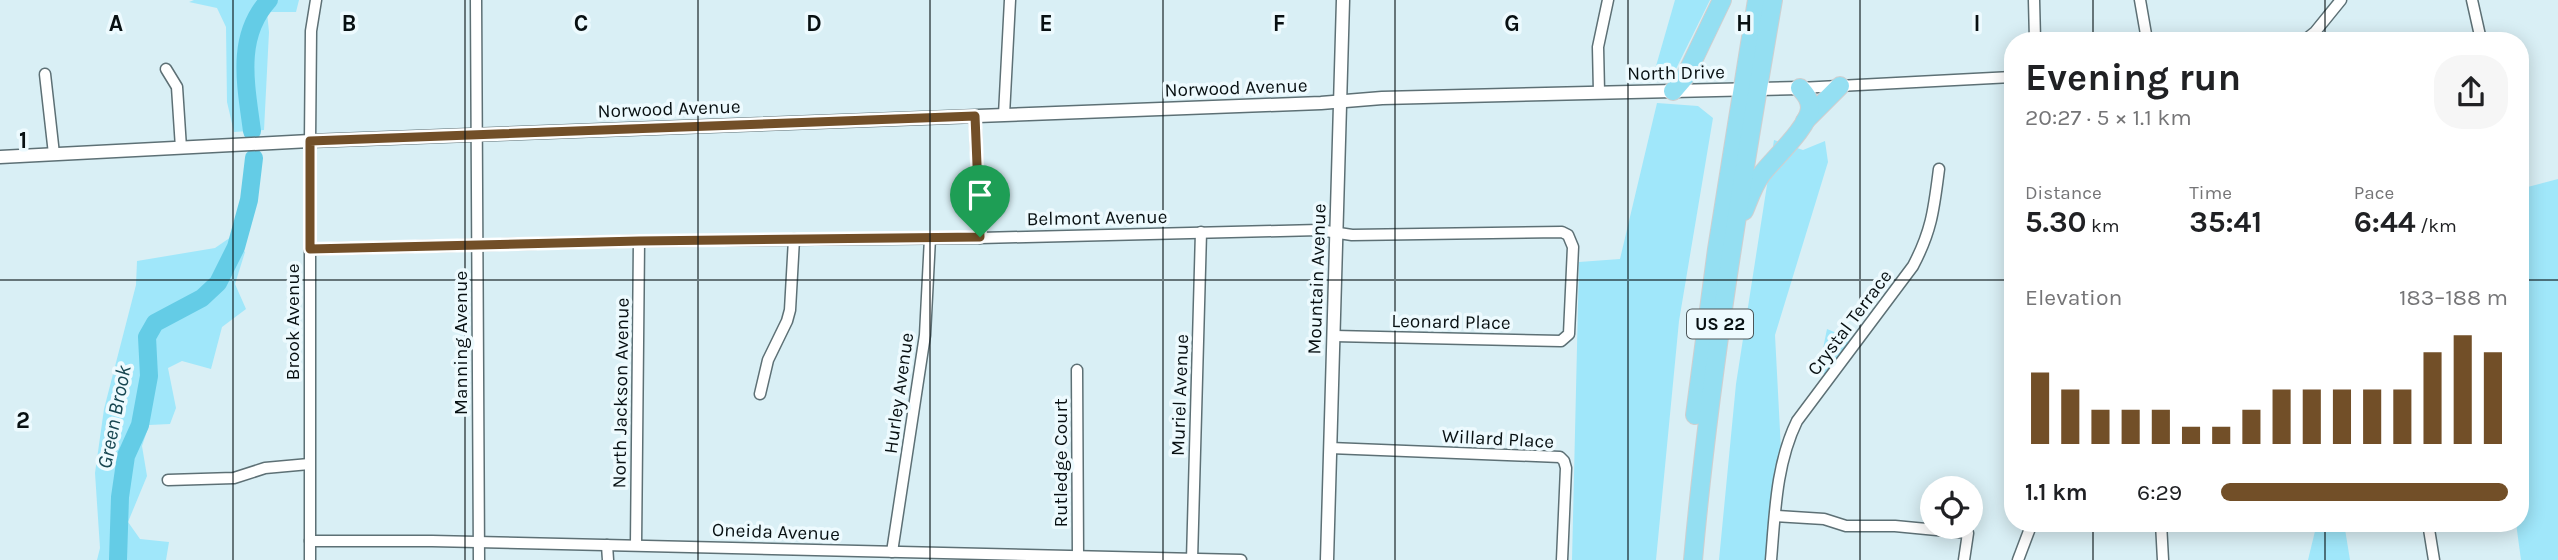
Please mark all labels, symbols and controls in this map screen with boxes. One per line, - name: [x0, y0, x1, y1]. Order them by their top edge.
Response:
- text: A: [109, 10, 123, 37]
- text: B: [342, 10, 356, 37]
- text: C: [574, 10, 588, 37]
- text: D: [806, 10, 822, 37]
- text: E: [1039, 10, 1053, 37]
- text: F: [1273, 10, 1285, 37]
- text: G: [1504, 10, 1520, 37]
- text: H: [1736, 10, 1752, 37]
- text: I: [1973, 10, 1981, 37]
- text: Evening run: [2025, 55, 2241, 100]
- button: share: [2434, 55, 2508, 129]
- street label: North Drive: [1627, 61, 1725, 85]
- street label: Norwood Avenue: [1164, 75, 1308, 101]
- street label: Norwood Avenue: [597, 96, 741, 122]
- text: 20:27 · 5 × 1.1 km: [2025, 104, 2192, 131]
- text: 1: [19, 127, 27, 154]
- pin: [950, 165, 1010, 237]
- icon: arrive: [961, 176, 999, 214]
- text: Distance: [2025, 182, 2102, 204]
- text: Time: [2189, 182, 2232, 204]
- text: Pace: [2354, 182, 2394, 204]
- street label: Mountain Avenue: [1303, 203, 1331, 355]
- text: 5.30: [2025, 204, 2087, 240]
- text: 35:41: [2189, 204, 2262, 240]
- text: 6:44: [2354, 204, 2416, 240]
- street label: Belmont Avenue: [1026, 206, 1168, 230]
- text: km: [2087, 215, 2120, 237]
- text: /km: [2416, 215, 2457, 237]
- street label: Brook Avenue: [282, 263, 304, 381]
- street label: Crystal Terrace: [1803, 266, 1897, 380]
- street label: Manning Avenue: [450, 271, 472, 415]
- text: Elevation: [2025, 284, 2122, 311]
- text: 183–188 m: [2399, 284, 2508, 311]
- street label: North Jackson Avenue: [608, 297, 634, 489]
- street label: Leonard Place: [1391, 310, 1511, 334]
- road number: US 22: [1687, 310, 1753, 338]
- street label: Hurley Avenue: [880, 331, 918, 455]
- street label: Muriel Avenue: [1167, 334, 1193, 457]
- water label: Green Brook: [92, 363, 136, 471]
- street label: Rutledge Court: [1050, 398, 1072, 528]
- text: 2: [16, 407, 30, 434]
- street label: Willard Place: [1441, 425, 1555, 453]
- map controls: [1920, 476, 1983, 539]
- button: locate: [1920, 476, 1983, 539]
- text: 1.1 km: [2025, 479, 2088, 506]
- text: 6:29: [2137, 479, 2182, 506]
- street label: Oneida Avenue: [712, 519, 840, 545]

